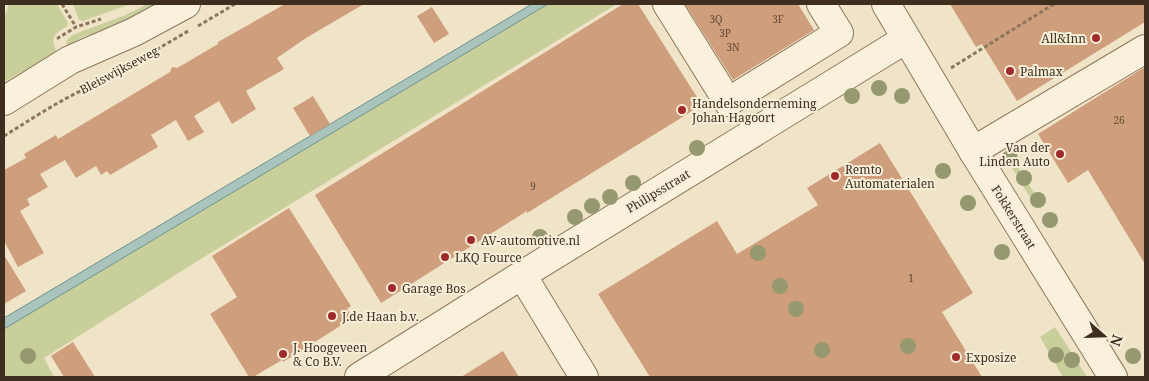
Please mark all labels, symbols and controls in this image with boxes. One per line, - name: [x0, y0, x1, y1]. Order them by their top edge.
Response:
- house number: 3Q: [709, 12, 723, 26]
- house number: 3F: [772, 12, 784, 26]
- house number: 3P: [719, 26, 731, 40]
- place label: All&Inn: [1041, 30, 1086, 47]
- marker: All&Inn: [1090, 32, 1102, 44]
- house number: 3N: [726, 40, 740, 54]
- street label: Bleiswijkseweg: [77, 42, 162, 98]
- place label: Palmax: [1020, 63, 1063, 80]
- marker: Palmax: [1004, 65, 1016, 77]
- place label: Handelsonderneming Johan Hagoort: [691, 95, 817, 126]
- marker: Handelsonderneming Johan Hagoort: [676, 104, 688, 116]
- house number: 26: [1113, 113, 1125, 127]
- place label: Van der Linden Auto: [979, 139, 1050, 170]
- marker: Van der Linden Auto: [1054, 148, 1066, 160]
- place label: Remto Automaterialen: [845, 161, 935, 192]
- street label: Philipsstraat: [623, 165, 693, 217]
- marker: Remto Automaterialen: [829, 170, 841, 182]
- house number: 9: [530, 179, 536, 193]
- street label: Fokkerstraat: [988, 182, 1040, 252]
- place label: AV-automotive.nl: [481, 232, 580, 249]
- marker: AV-automotive.nl: [465, 234, 477, 246]
- place label: LKQ Fource: [455, 249, 522, 266]
- marker: LKQ Fource: [439, 251, 451, 263]
- house number: 1: [908, 271, 914, 285]
- place label: Garage Bos: [402, 280, 466, 297]
- marker: Garage Bos: [386, 282, 398, 294]
- place label: J.de Haan b.v.: [341, 308, 419, 325]
- marker: J.de Haan b.v.: [326, 310, 338, 322]
- north arrow: [1079, 311, 1129, 361]
- text: N: [1106, 332, 1128, 349]
- place label: J. Hoogeveen & Co B.V.: [292, 339, 367, 370]
- marker: J. Hoogeveen & Co B.V.: [277, 348, 289, 360]
- place label: Exposize: [966, 349, 1017, 366]
- marker: Exposize: [950, 351, 962, 363]

